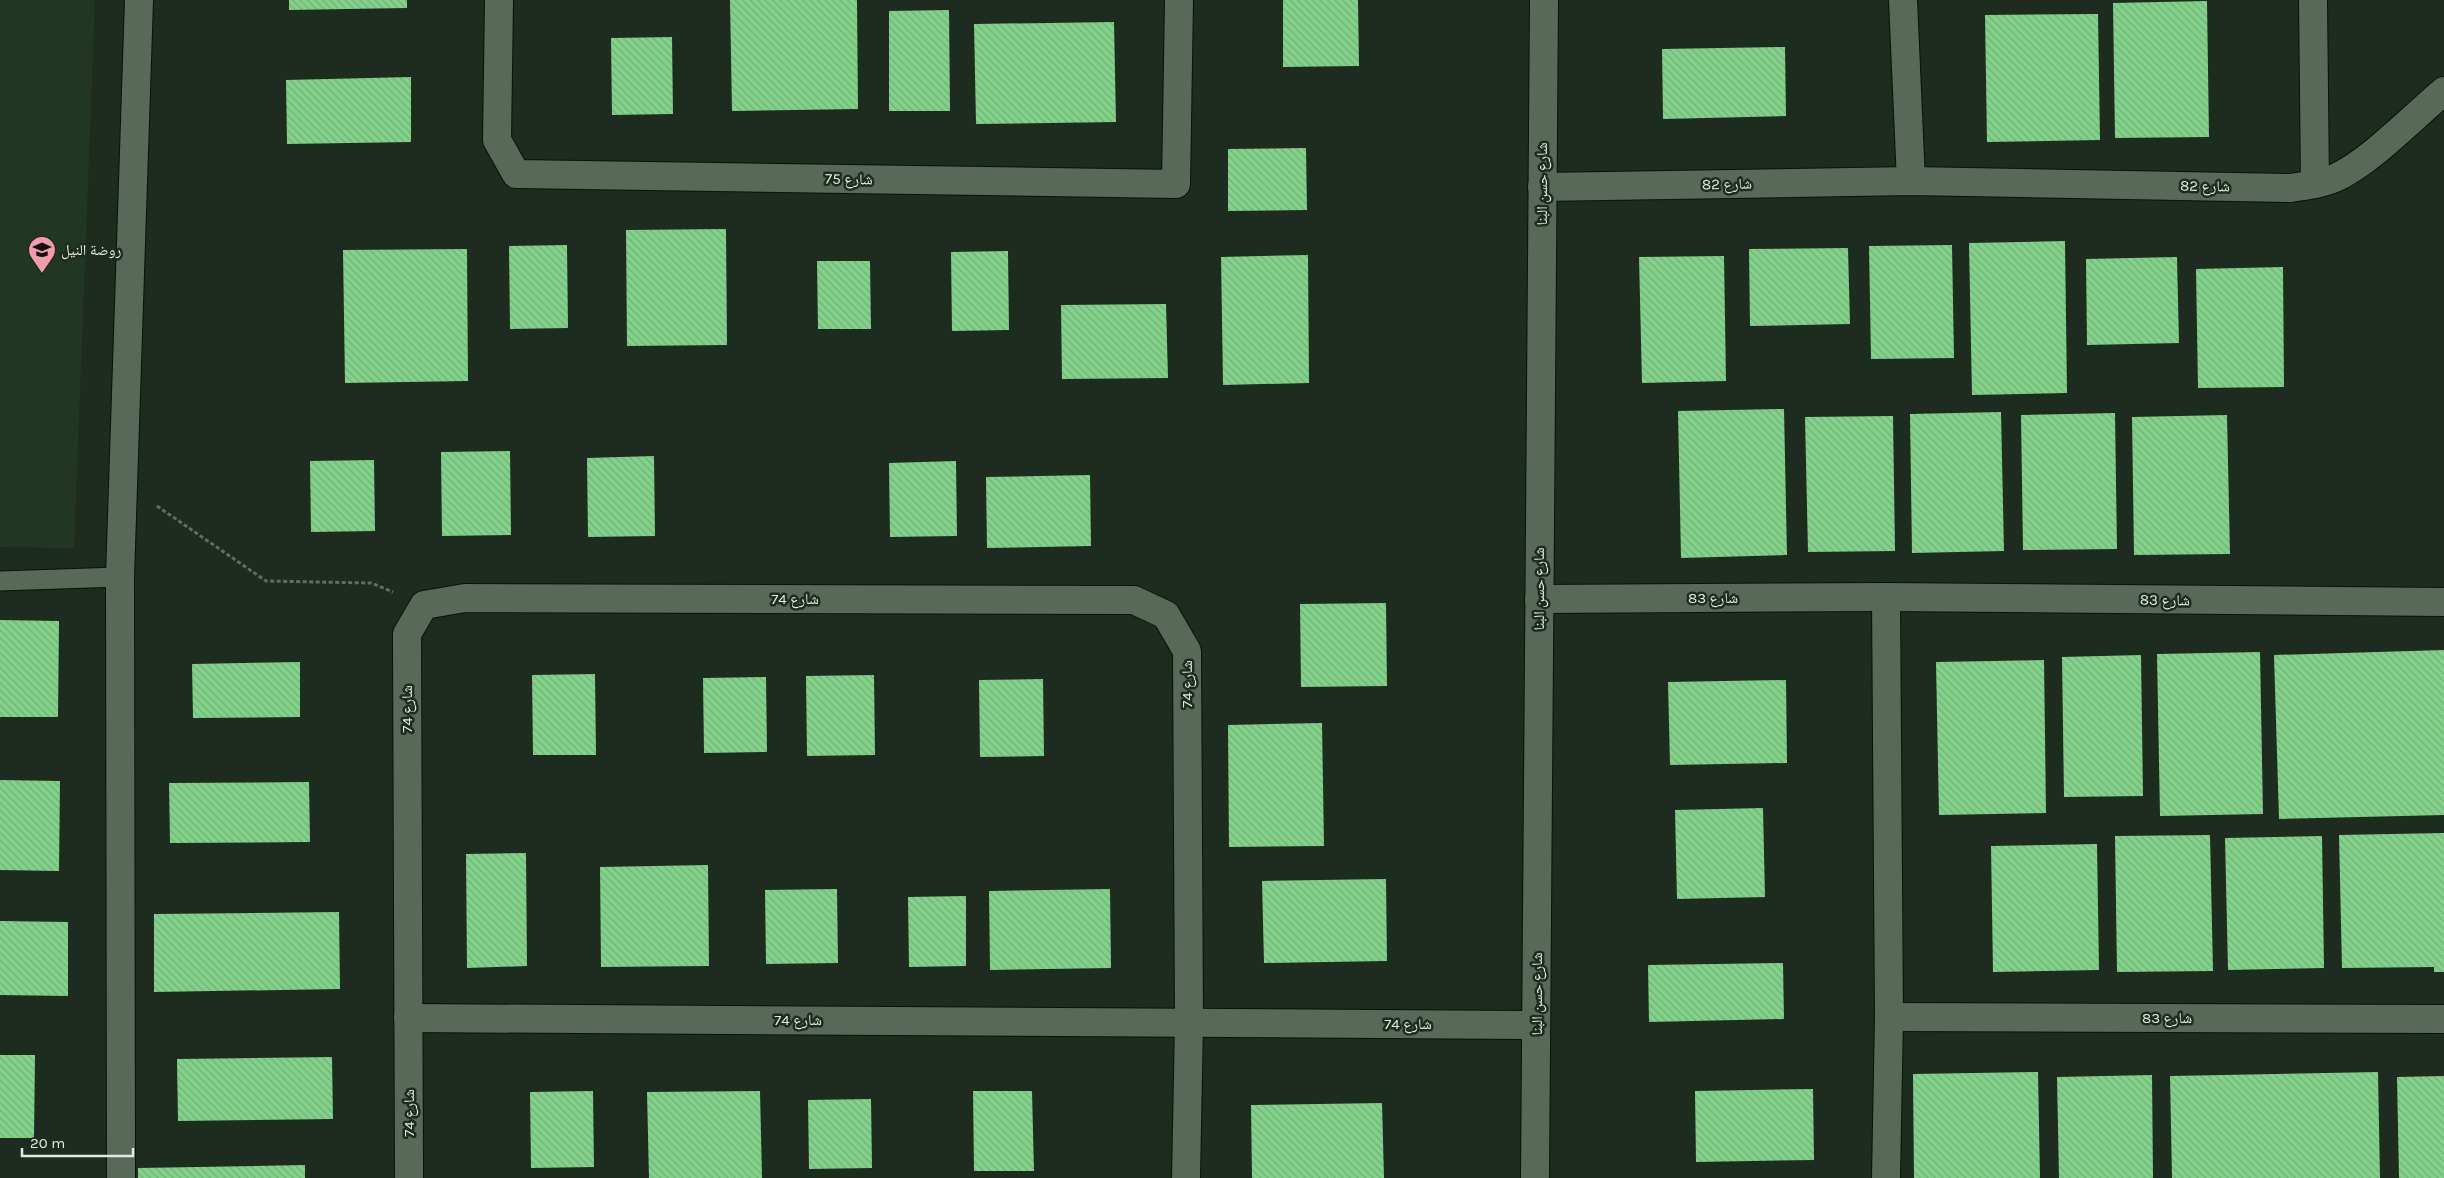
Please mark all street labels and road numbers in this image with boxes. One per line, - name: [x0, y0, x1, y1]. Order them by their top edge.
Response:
- street label: شارع حسن البنا: [1533, 142, 1552, 226]
- street label: شارع 75: [825, 170, 873, 189]
- street label: شارع 82: [1702, 175, 1752, 194]
- street label: شارع 82: [2180, 177, 2230, 196]
- street label: شارع حسن البنا: [1530, 547, 1549, 631]
- street label: شارع 83: [1688, 589, 1738, 608]
- street label: شارع 74: [771, 590, 819, 609]
- street label: شارع 83: [2140, 591, 2190, 610]
- street label: شارع 74: [1178, 660, 1197, 708]
- street label: شارع 74: [398, 685, 417, 733]
- street label: شارع حسن البنا: [1528, 952, 1547, 1036]
- street label: شارع 83: [2142, 1009, 2192, 1028]
- street label: شارع 74: [774, 1011, 822, 1030]
- street label: شارع 74: [1384, 1015, 1432, 1034]
- street label: شارع 74: [400, 1089, 419, 1137]

